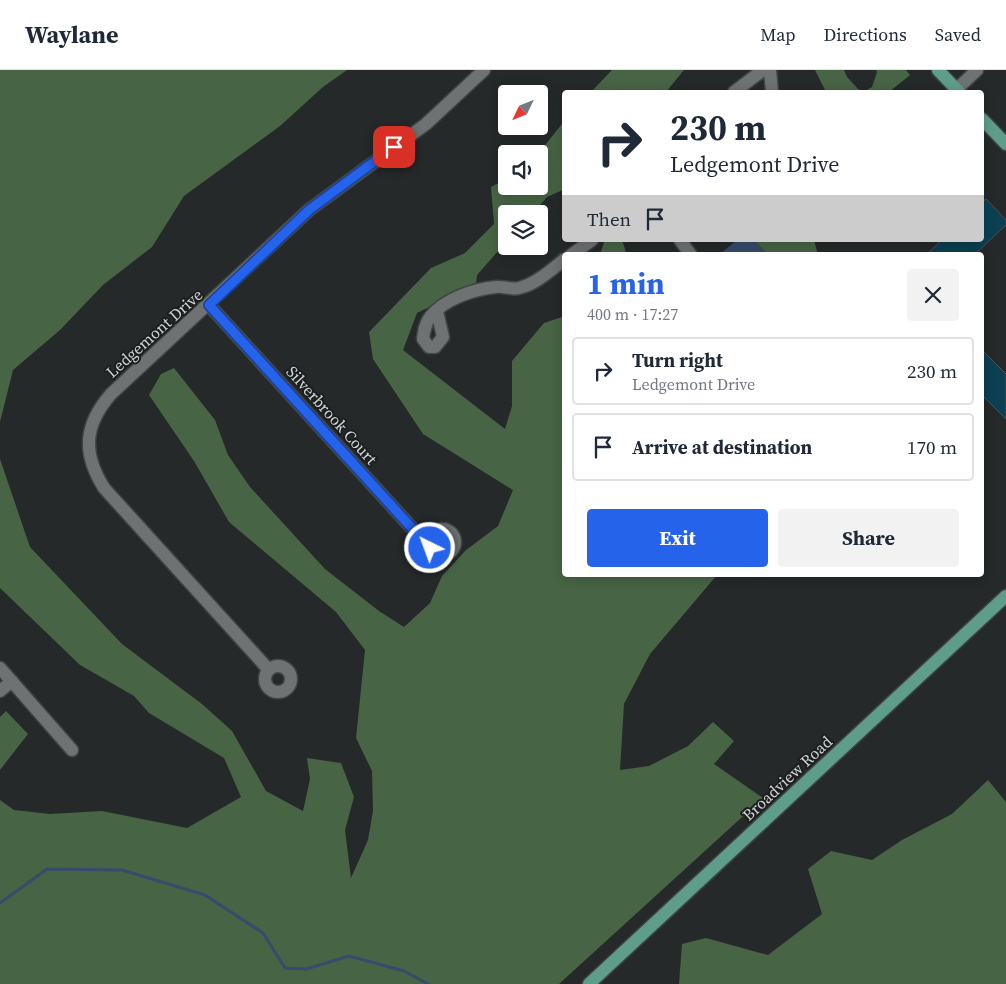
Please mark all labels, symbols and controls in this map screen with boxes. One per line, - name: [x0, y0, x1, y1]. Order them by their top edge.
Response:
- text: Waylane: [25, 18, 119, 51]
- text: Map: [760, 22, 796, 47]
- text: Directions: [824, 22, 907, 47]
- text: Saved: [935, 22, 981, 47]
- north arrow: [498, 85, 548, 135]
- map controls: [498, 85, 548, 255]
- text: 230 m: [670, 104, 766, 152]
- icon: right: [587, 110, 652, 175]
- pin: [373, 126, 415, 168]
- icon: arrive: [380, 133, 408, 161]
- button: sound: [498, 145, 548, 195]
- text: Ledgemont Drive: [670, 149, 839, 179]
- button: layers: [498, 205, 548, 255]
- icon: arrive: [641, 205, 669, 233]
- text: Then: [587, 206, 631, 232]
- text: 1 min: [587, 263, 665, 304]
- button: close: [907, 269, 959, 321]
- street label: Ledgemont Drive: [101, 284, 207, 382]
- text: 400 m · 17:27: [587, 303, 678, 325]
- text: Turn right: [632, 347, 723, 373]
- icon: right: [589, 357, 617, 385]
- text: 230 m: [907, 358, 957, 384]
- street label: Silverbrook Court: [282, 361, 383, 470]
- text: Ledgemont Drive: [632, 373, 755, 395]
- icon: arrive: [589, 433, 617, 461]
- text: Arrive at destination: [632, 434, 812, 460]
- text: 170 m: [907, 434, 957, 460]
- button: Exit: [587, 509, 768, 567]
- button: Share: [778, 509, 959, 567]
- position arrow: [403, 521, 455, 573]
- street label: Broadview Road: [737, 731, 837, 825]

